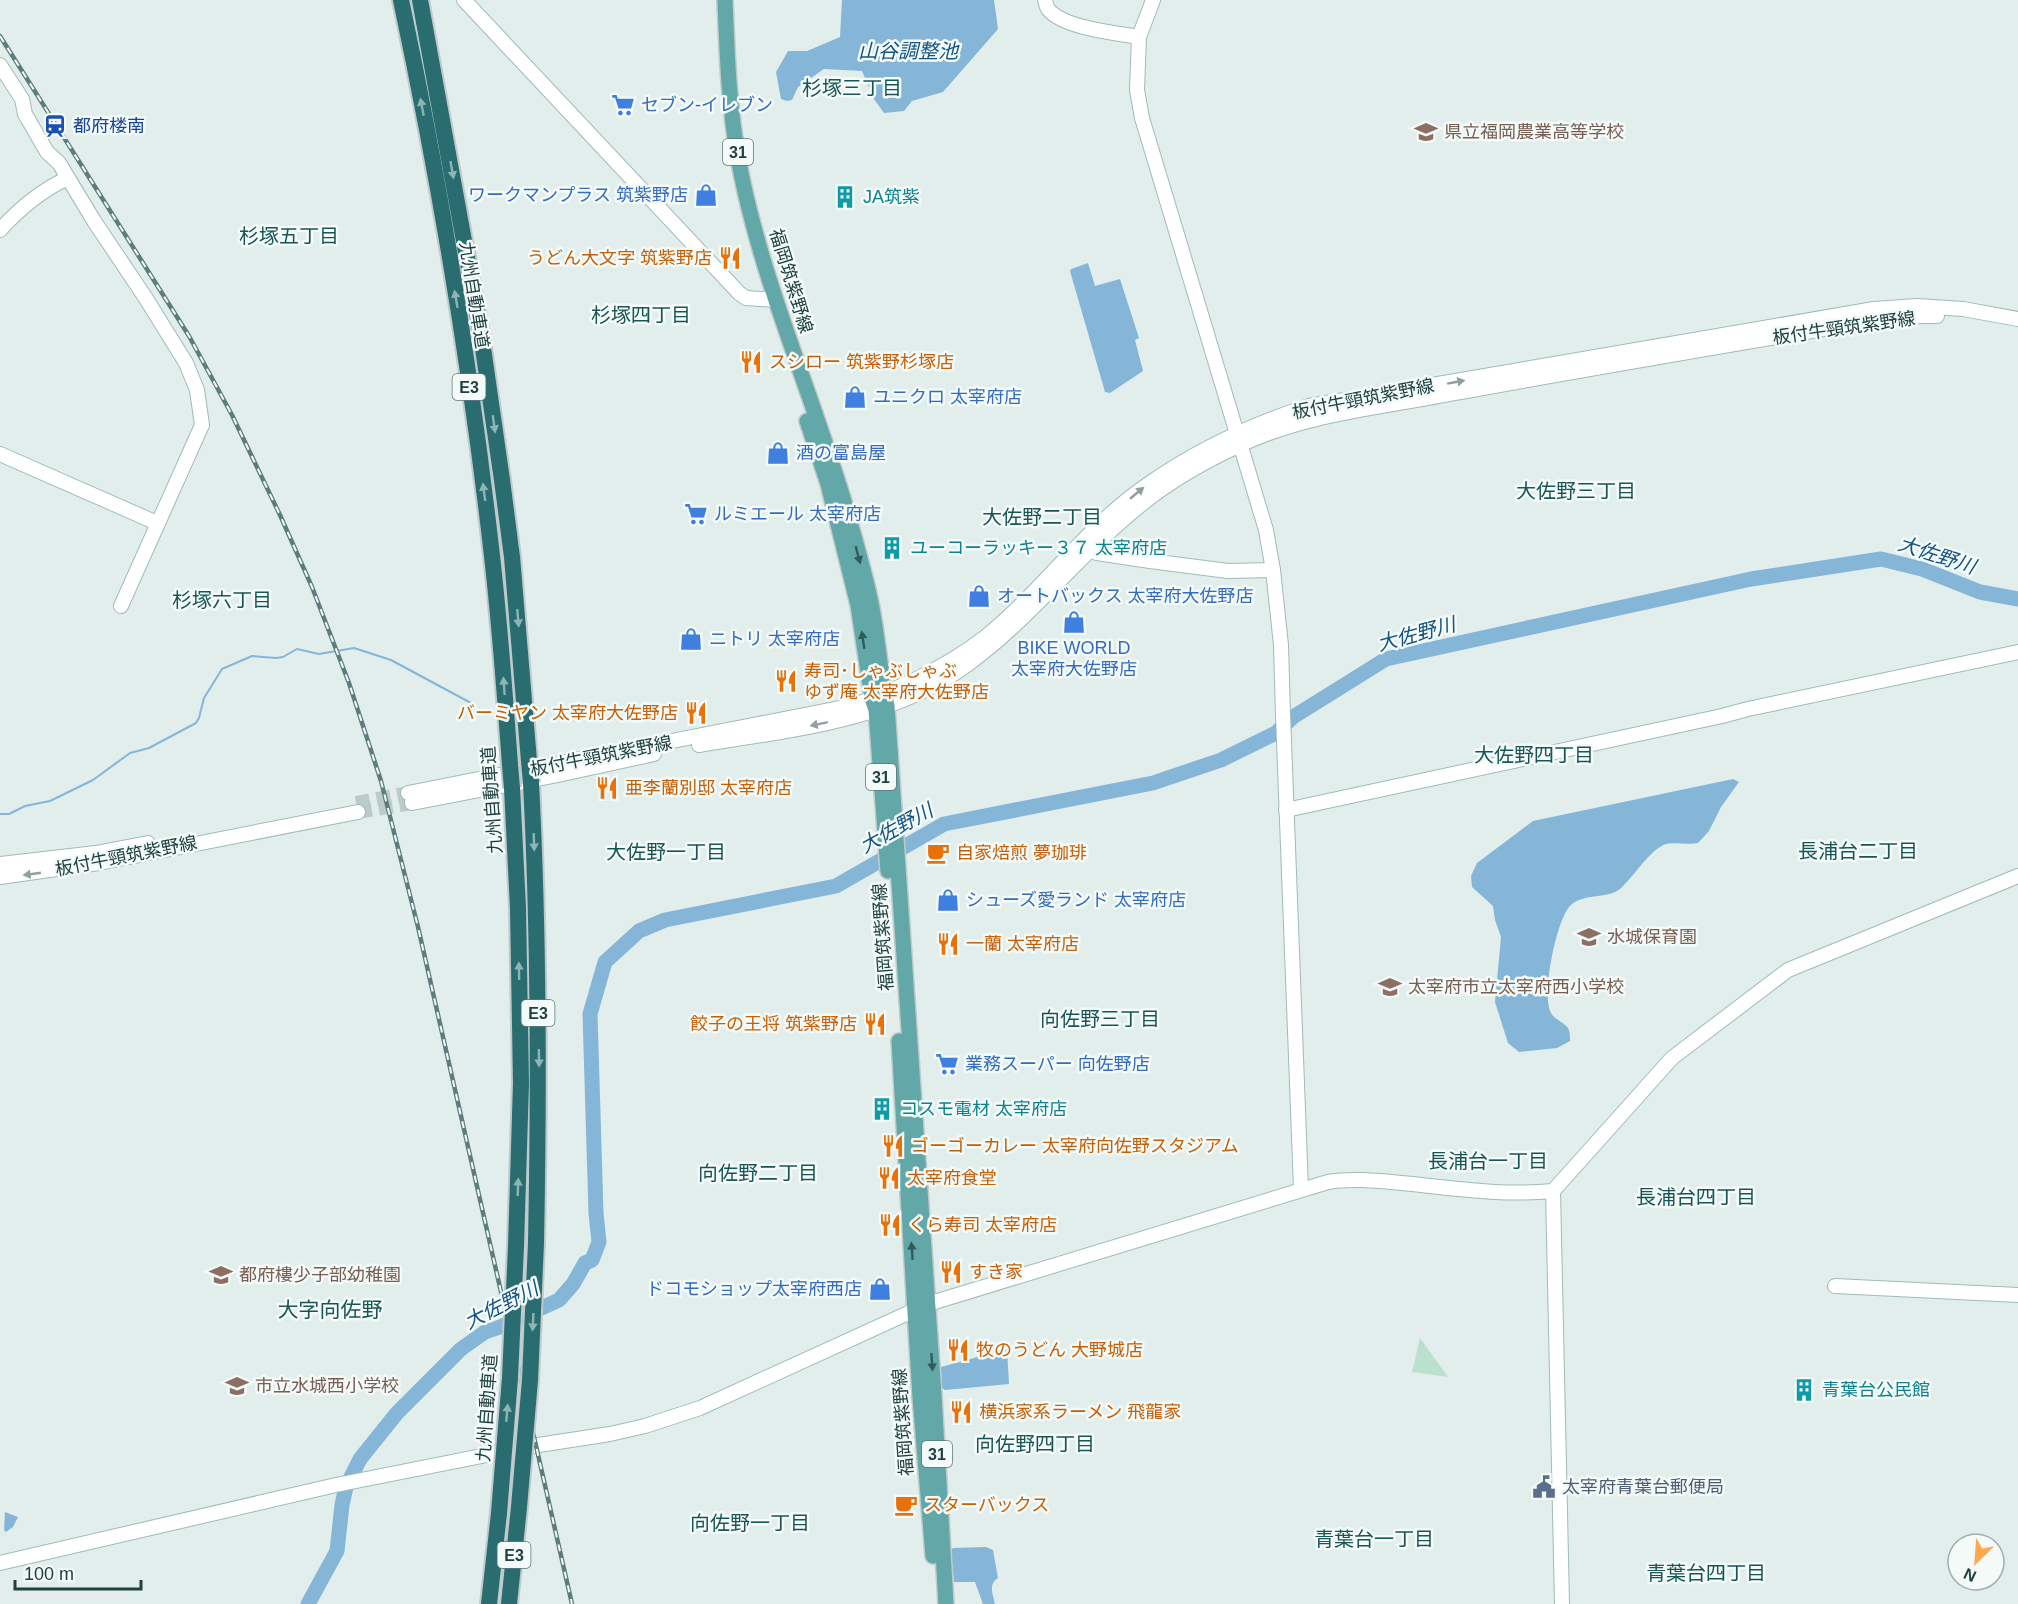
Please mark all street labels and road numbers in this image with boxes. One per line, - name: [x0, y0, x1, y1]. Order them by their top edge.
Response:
- road number: 31: [723, 139, 753, 165]
- street label: 福岡筑紫野線: [766, 226, 816, 336]
- street label: 九州自動車道: [456, 240, 492, 350]
- street label: 板付牛頸筑紫野線: [1771, 308, 1917, 348]
- road number: E3: [452, 374, 486, 400]
- street label: 板付牛頸筑紫野線: [1290, 375, 1436, 423]
- street label: 板付牛頸筑紫野線: [528, 732, 674, 780]
- street label: 九州自動車道: [478, 745, 506, 855]
- road number: 31: [866, 764, 896, 790]
- street label: 板付牛頸筑紫野線: [53, 832, 199, 880]
- street label: 福岡筑紫野線: [869, 882, 897, 992]
- road number: E3: [522, 1000, 554, 1026]
- street label: 九州自動車道: [473, 1353, 501, 1463]
- street label: 福岡筑紫野線: [889, 1367, 917, 1477]
- road number: 31: [922, 1441, 952, 1467]
- road number: E3: [498, 1542, 530, 1568]

